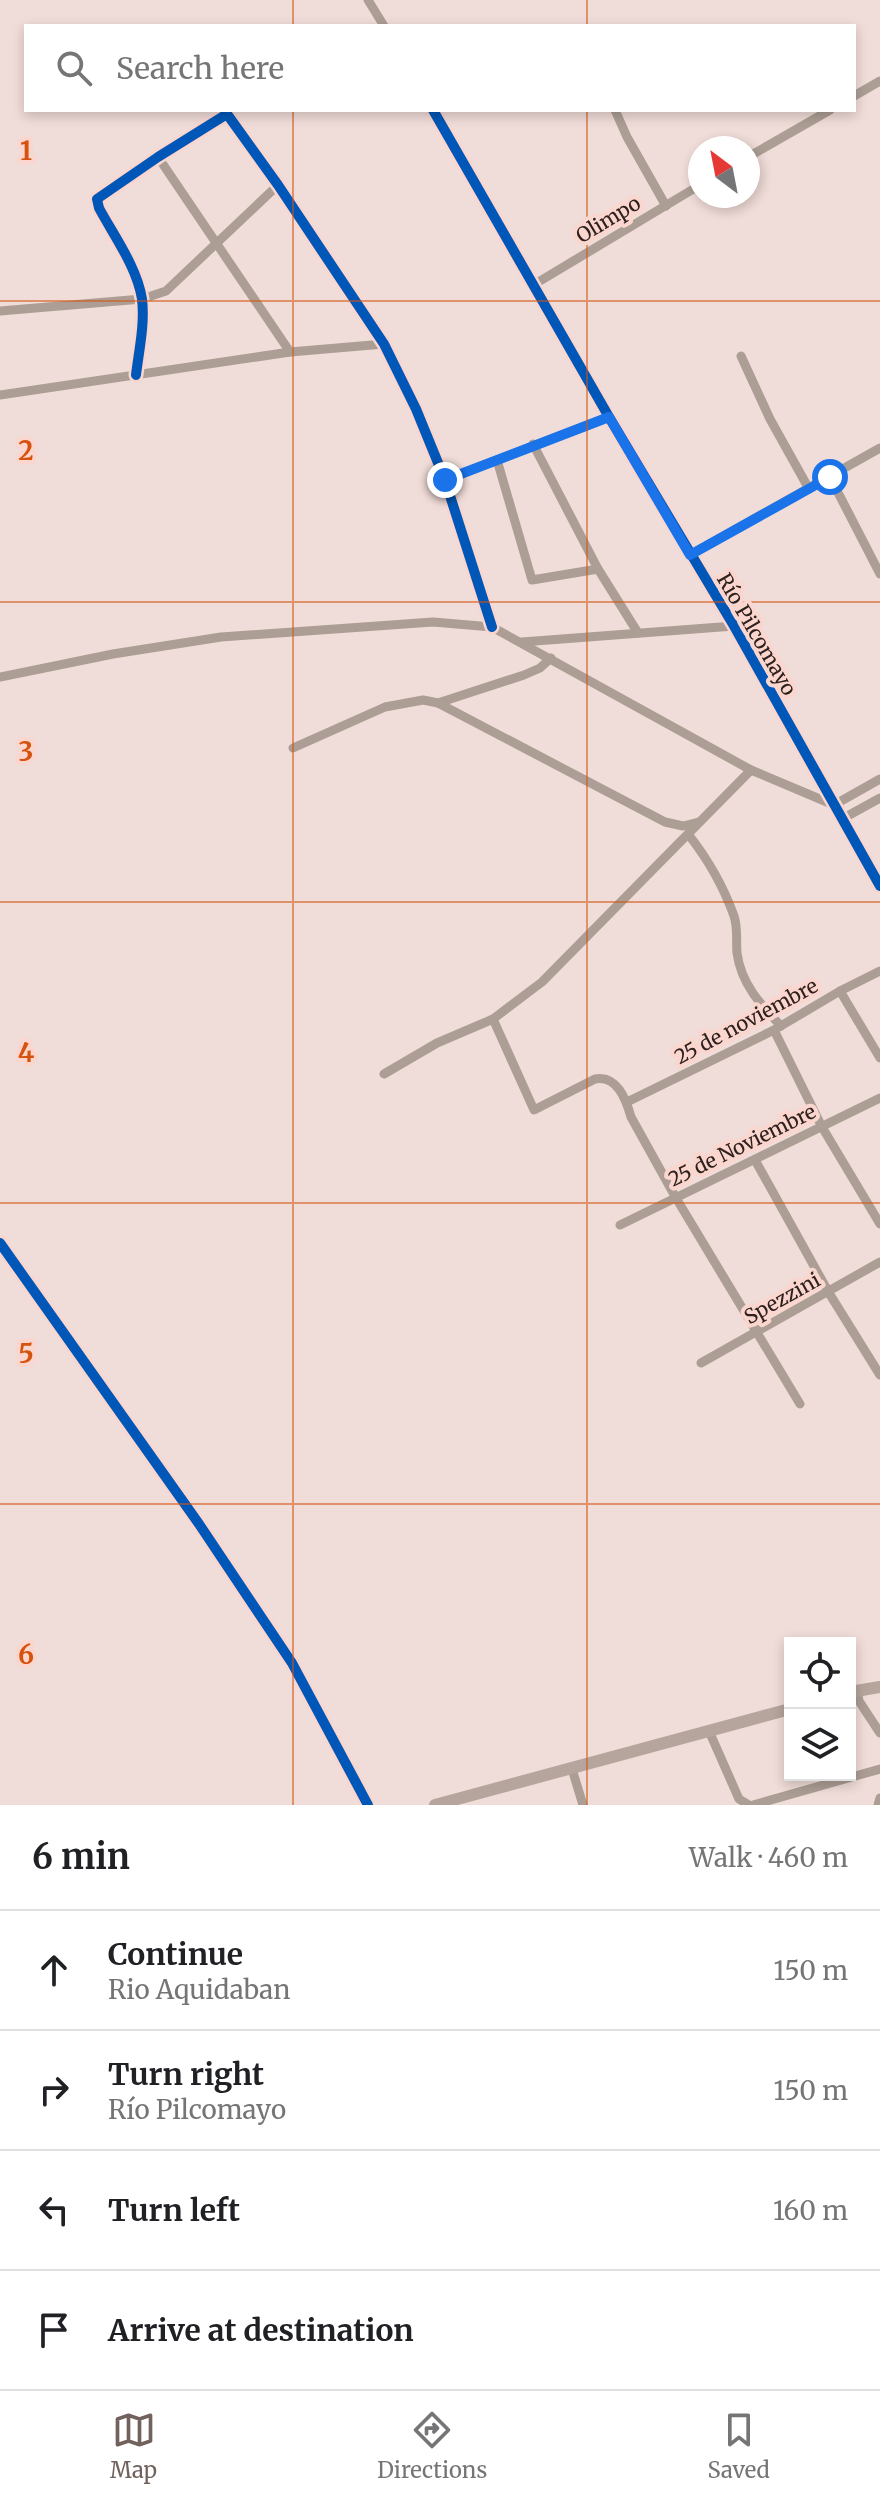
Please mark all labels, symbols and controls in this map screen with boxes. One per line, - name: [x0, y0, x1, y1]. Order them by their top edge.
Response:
- search box: [24, 24, 856, 112]
- icon: search: [52, 46, 96, 90]
- text: Search here: [116, 49, 284, 87]
- text: 1: [20, 134, 32, 167]
- north arrow: [688, 136, 760, 208]
- street label: Olimpo: [571, 190, 645, 248]
- text: 2: [18, 434, 34, 467]
- route start: [812, 459, 848, 495]
- route end: [427, 462, 463, 498]
- street label: Río Pilcomayo: [712, 568, 802, 700]
- text: 3: [19, 735, 33, 768]
- street label: 25 de noviembre: [670, 973, 822, 1069]
- text: 4: [18, 1036, 35, 1069]
- street label: 25 de Noviembre: [664, 1099, 820, 1191]
- street label: Spezzini: [740, 1267, 824, 1329]
- text: 5: [18, 1337, 34, 1370]
- map controls: [784, 1637, 856, 1781]
- button: locate: [784, 1637, 856, 1709]
- text: 6: [18, 1638, 34, 1671]
- button: layers: [784, 1709, 856, 1781]
- text: 6 min: [32, 1836, 130, 1878]
- text: Walk · 460 m: [689, 1841, 848, 1874]
- text: Continue: [108, 1935, 243, 1973]
- icon: ahead: [32, 1948, 76, 1992]
- text: 150 m: [774, 1954, 848, 1987]
- text: Rio Aquidaban: [108, 1973, 290, 2006]
- text: Turn right: [108, 2055, 264, 2093]
- icon: right: [32, 2068, 76, 2112]
- text: 150 m: [774, 2074, 848, 2107]
- text: Río Pilcomayo: [108, 2093, 286, 2126]
- icon: left: [32, 2188, 76, 2232]
- text: Turn left: [108, 2191, 240, 2229]
- text: 160 m: [773, 2194, 848, 2227]
- icon: arrive: [32, 2308, 76, 2352]
- text: Arrive at destination: [108, 2311, 414, 2349]
- tab: Map: [110, 2408, 157, 2484]
- tab: Directions: [377, 2408, 487, 2484]
- tab: Saved: [708, 2408, 770, 2484]

